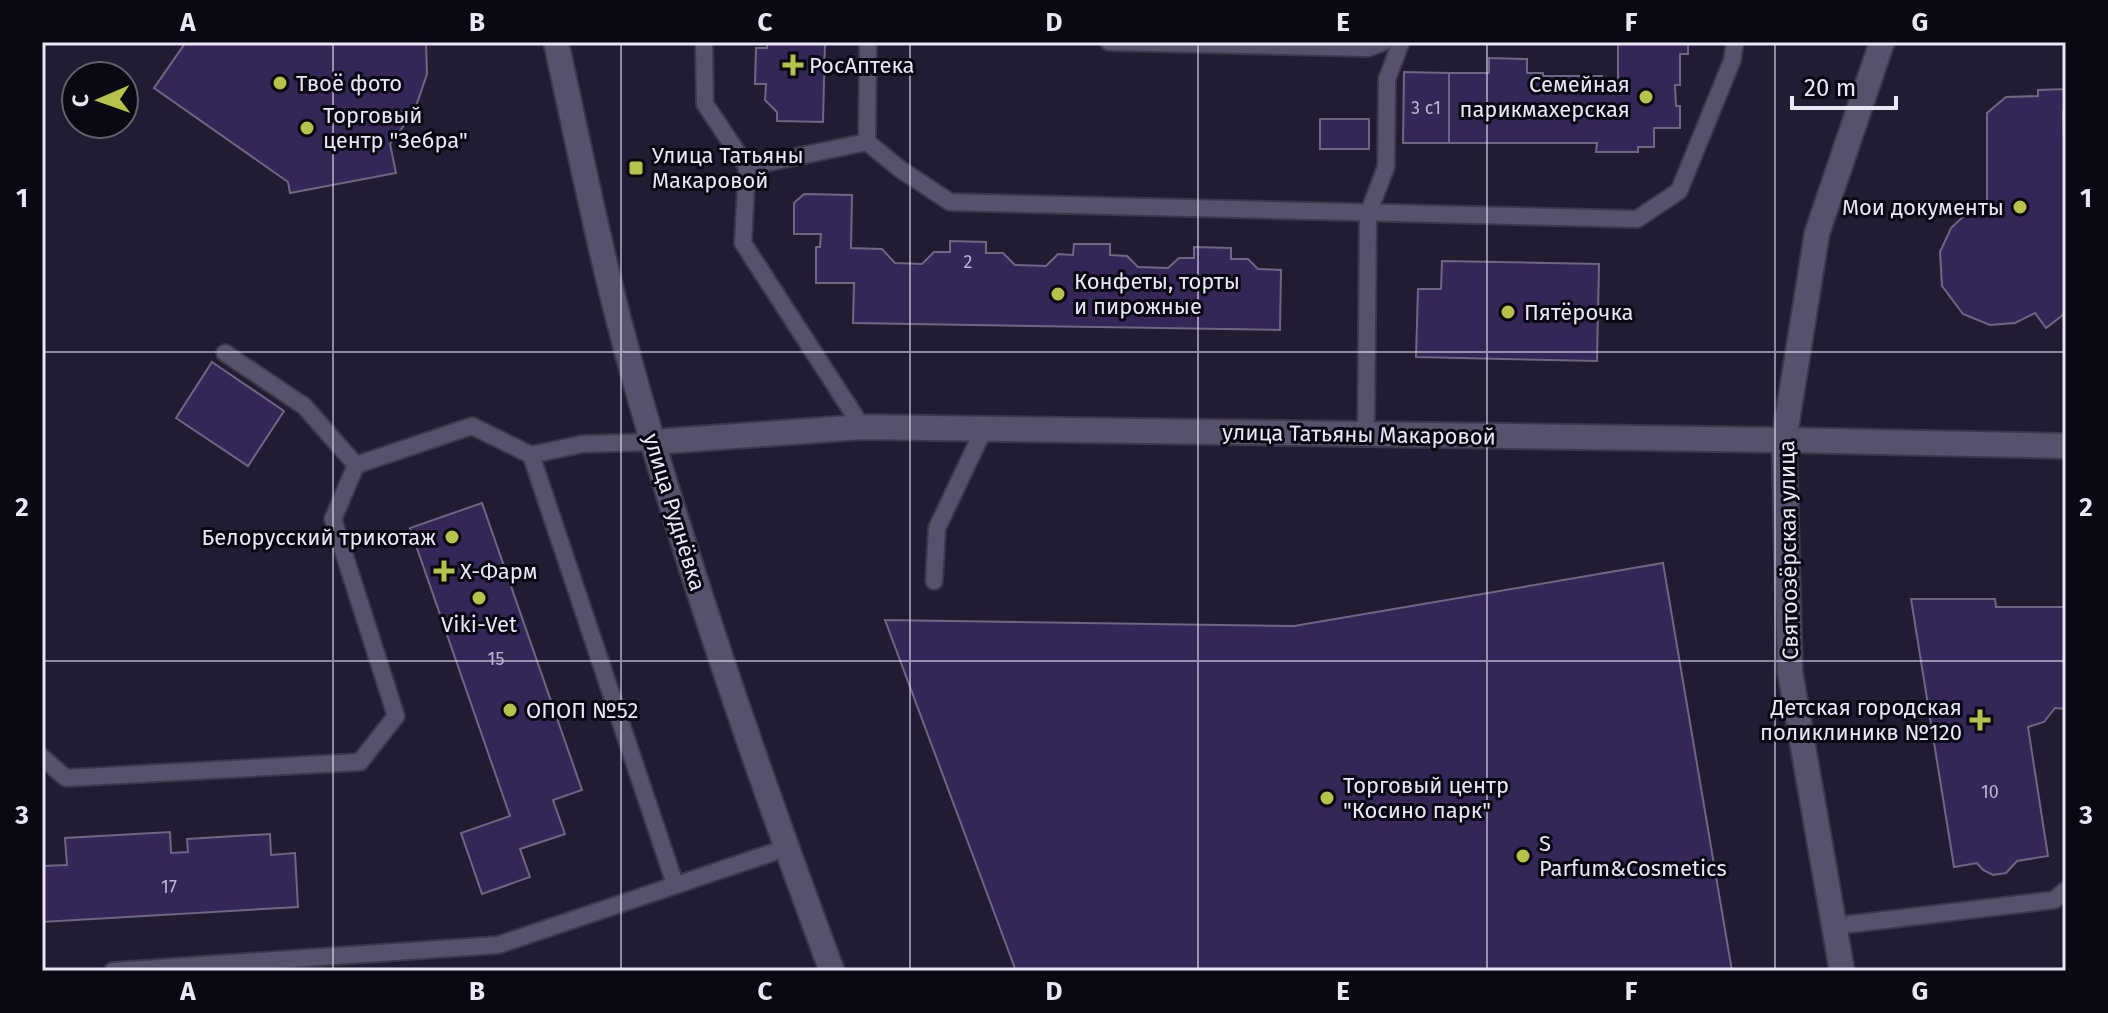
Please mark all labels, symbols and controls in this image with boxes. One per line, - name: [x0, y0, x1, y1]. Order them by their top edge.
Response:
- text: A: [179, 7, 196, 38]
- text: B: [469, 7, 485, 38]
- text: C: [758, 7, 773, 38]
- text: D: [1046, 7, 1063, 38]
- text: E: [1336, 7, 1350, 38]
- text: F: [1625, 7, 1638, 38]
- text: G: [1912, 7, 1928, 38]
- place label: РосАптека: [809, 52, 915, 79]
- marker: РосАптека: [784, 56, 802, 74]
- north arrow: [60, 60, 140, 140]
- scale bar: [1792, 60, 1896, 110]
- place label: Твоё фото: [296, 70, 402, 97]
- place label: Семейная парикмахерская: [1459, 71, 1630, 123]
- marker: Твоё фото: [271, 74, 289, 92]
- text: 20 m: [1804, 74, 1856, 102]
- marker: Семейная парикмахерская: [1637, 88, 1655, 106]
- text: С: [67, 94, 94, 107]
- house number: 3 c1: [1411, 97, 1441, 119]
- place label: Торговый центр "Зебра": [323, 102, 468, 154]
- marker: Торговый центр "Зебра": [298, 119, 316, 137]
- place label: Улица Татьяны Макаровой: [652, 142, 804, 194]
- marker: Улица Татьяны Макаровой: [627, 159, 645, 177]
- text: 1: [16, 183, 28, 214]
- text: 1: [2080, 183, 2092, 214]
- place label: Мои документы: [1842, 194, 2004, 221]
- marker: Мои документы: [2011, 198, 2029, 216]
- house number: 2: [964, 251, 973, 273]
- place label: Конфеты, торты и пирожные: [1074, 268, 1240, 320]
- marker: Конфеты, торты и пирожные: [1049, 285, 1067, 303]
- place label: Пятёрочка: [1524, 299, 1633, 326]
- marker: Пятёрочка: [1499, 303, 1517, 321]
- street label: улица Татьяны Макаровой: [1222, 419, 1496, 450]
- street label: улица Руднёвка: [638, 430, 711, 594]
- street label: Святоозёрская улица: [1773, 440, 1804, 660]
- text: 2: [15, 492, 29, 523]
- text: 2: [2079, 492, 2093, 523]
- place label: Белорусский трикотаж: [201, 524, 436, 551]
- marker: Белорусский трикотаж: [443, 528, 461, 546]
- place label: X-Фарм: [460, 558, 538, 585]
- marker: X-Фарм: [435, 562, 453, 580]
- marker: Viki-Vet: [470, 589, 488, 607]
- place label: Viki-Vet: [441, 611, 517, 638]
- house number: 15: [488, 648, 504, 670]
- place label: Детская городская поликлиникв №120: [1760, 694, 1962, 746]
- place label: ОПОП №52: [526, 697, 638, 724]
- marker: ОПОП №52: [501, 701, 519, 719]
- marker: Детская городская поликлиникв №120: [1969, 709, 1991, 731]
- place label: Торговый центр "Косино парк": [1343, 772, 1509, 824]
- house number: 10: [1981, 781, 1999, 803]
- marker: Торговый центр "Косино парк": [1318, 789, 1336, 807]
- text: 3: [14, 800, 29, 831]
- text: 3: [2078, 800, 2093, 831]
- place label: S Parfum&Cosmetics: [1539, 830, 1727, 882]
- marker: S Parfum&Cosmetics: [1514, 847, 1532, 865]
- house number: 17: [161, 876, 177, 898]
- text: A: [179, 976, 196, 1007]
- text: B: [469, 976, 485, 1007]
- text: C: [758, 976, 773, 1007]
- text: D: [1046, 976, 1063, 1007]
- text: E: [1336, 976, 1350, 1007]
- text: F: [1625, 976, 1638, 1007]
- text: G: [1912, 976, 1928, 1007]

